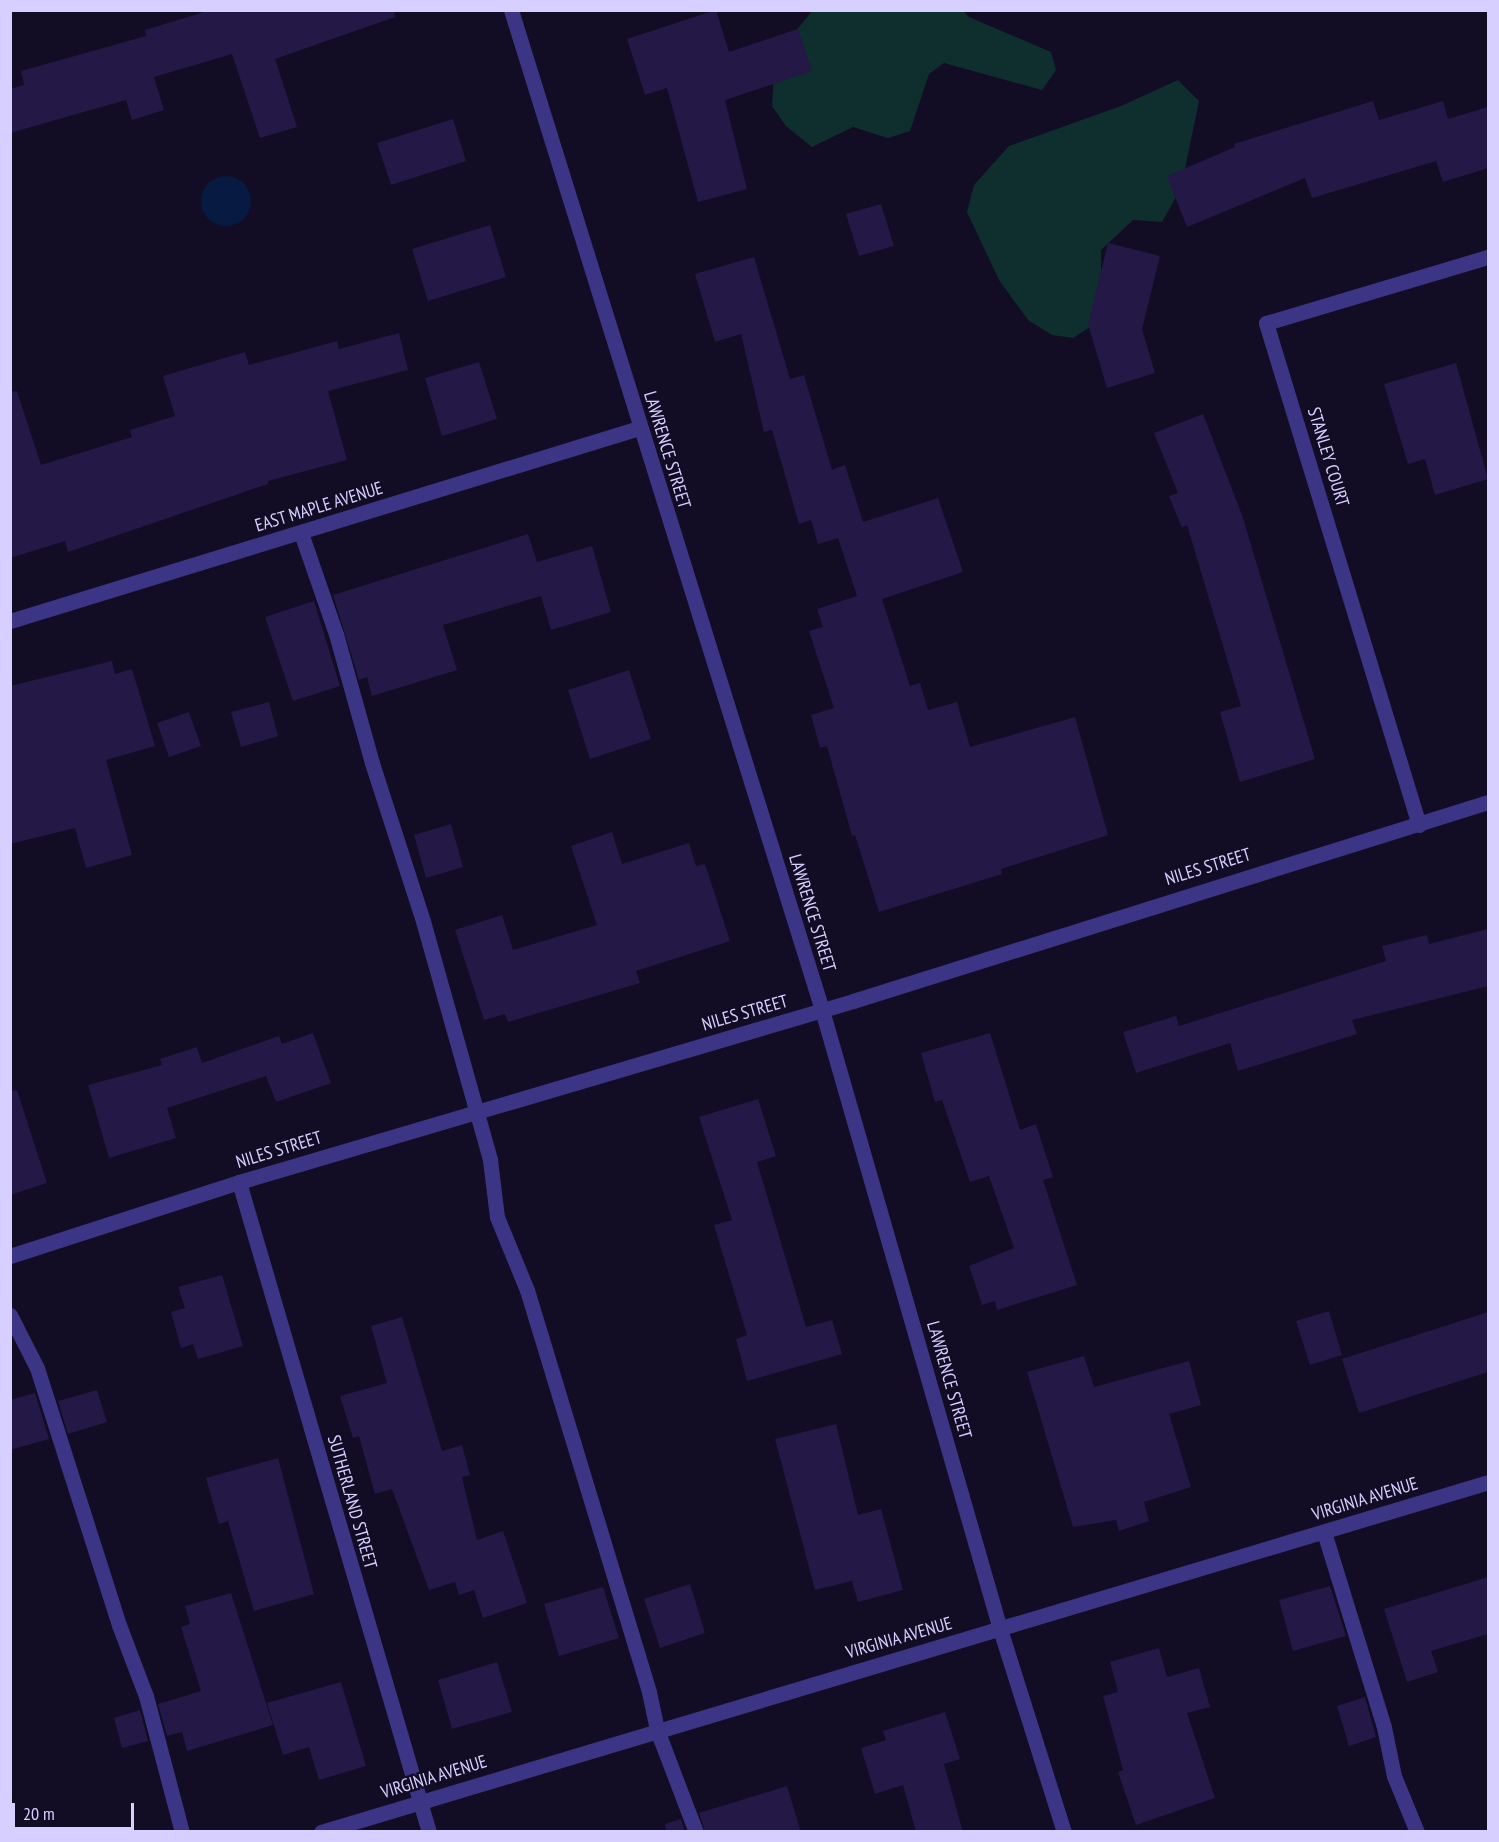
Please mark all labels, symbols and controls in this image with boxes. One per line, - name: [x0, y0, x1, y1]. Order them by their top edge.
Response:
- street label: LAWRENCE STREET: [639, 389, 695, 511]
- street label: STANLEY COURT: [1303, 405, 1353, 509]
- street label: EAST MAPLE AVENUE: [252, 477, 386, 537]
- street label: NILES STREET: [1163, 844, 1253, 890]
- street label: LAWRENCE STREET: [784, 852, 840, 974]
- street label: NILES STREET: [700, 990, 790, 1036]
- street label: NILES STREET: [234, 1127, 324, 1173]
- street label: LAWRENCE STREET: [922, 1319, 976, 1441]
- street label: SUTHERLAND STREET: [323, 1433, 381, 1571]
- street label: VIRGINIA AVENUE: [1309, 1473, 1421, 1525]
- street label: VIRGINIA AVENUE: [843, 1612, 955, 1664]
- street label: VIRGINIA AVENUE: [378, 1751, 490, 1803]
- scale bar: [15, 1791, 136, 1829]
- text: 20 m: [23, 1802, 55, 1825]

